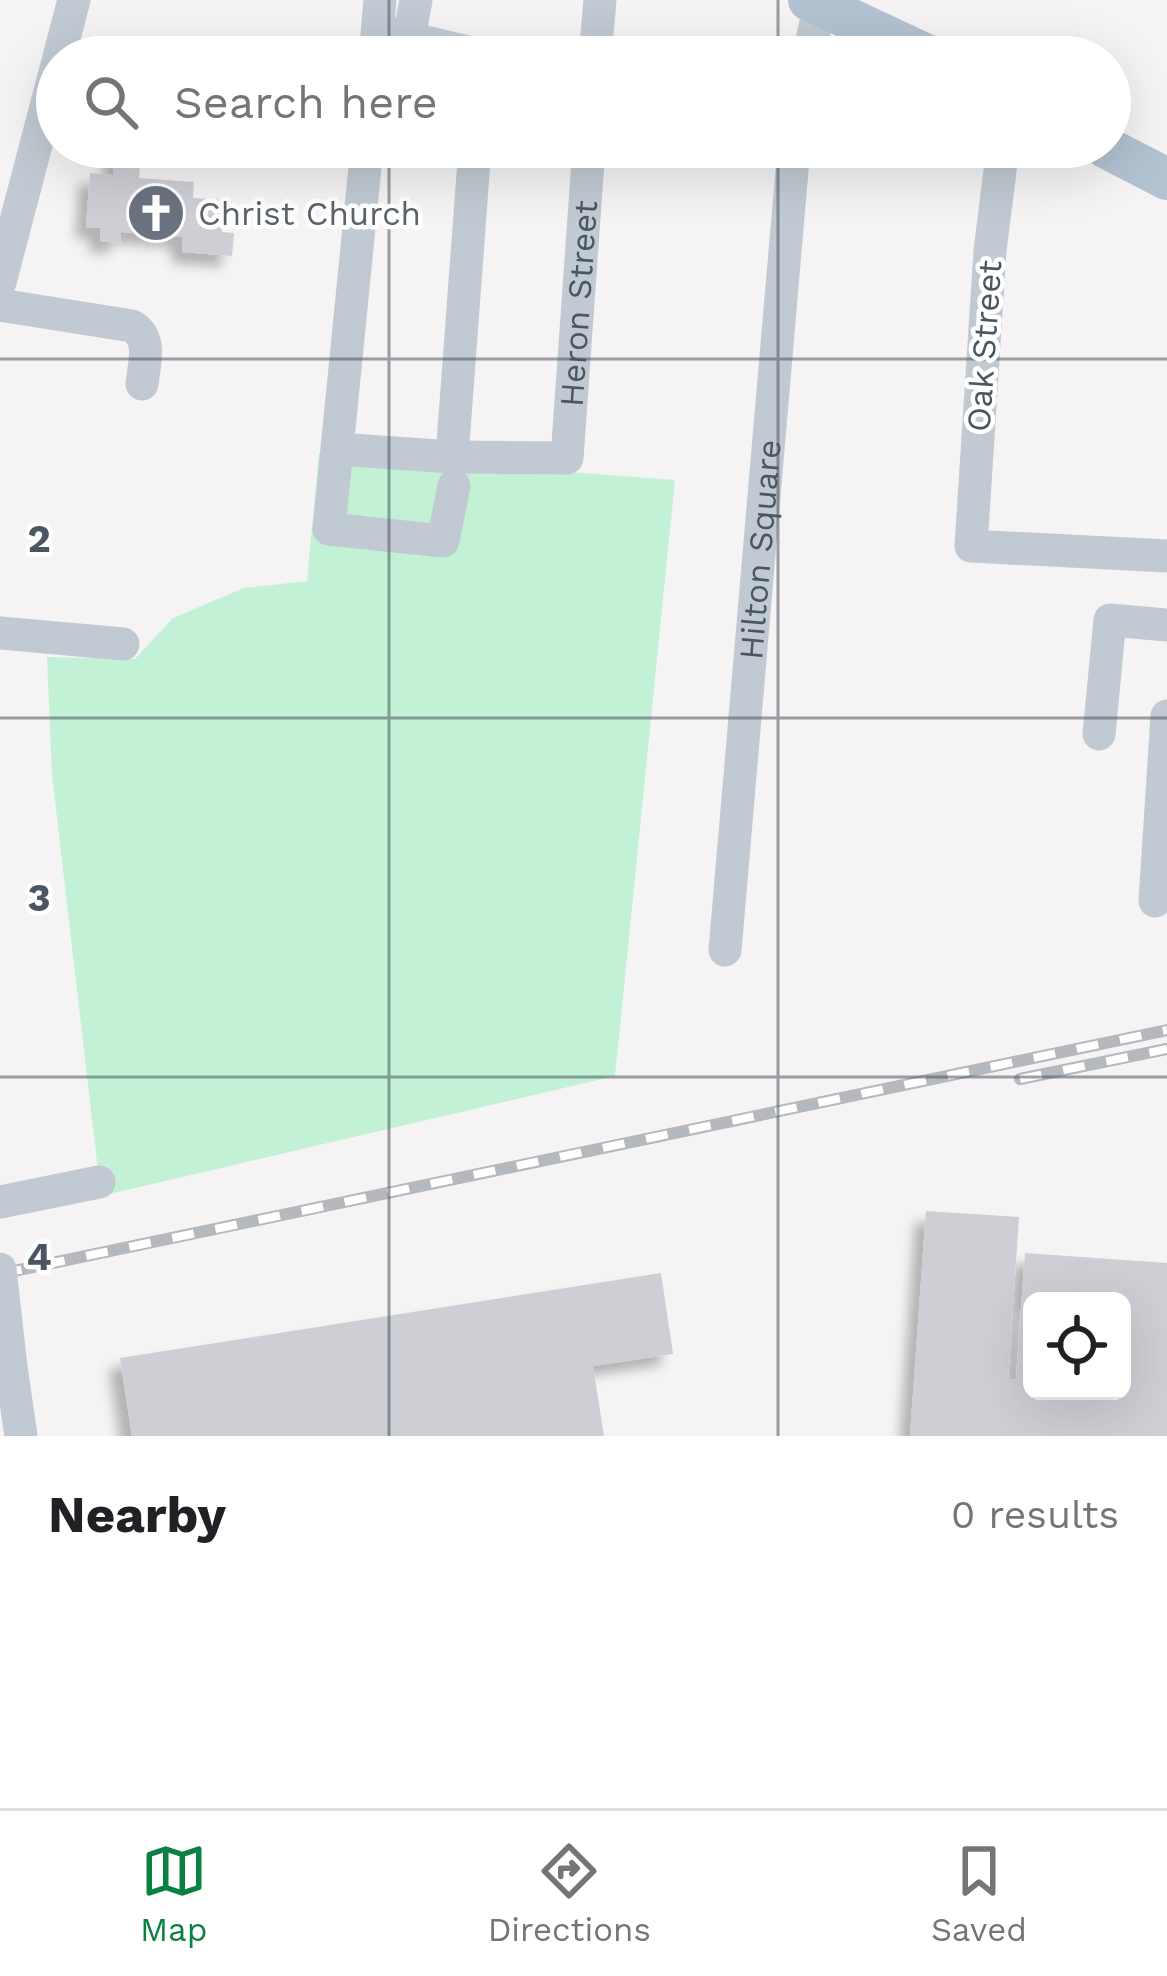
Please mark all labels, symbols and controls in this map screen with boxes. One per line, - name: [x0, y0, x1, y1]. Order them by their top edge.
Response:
- search box: [36, 36, 1131, 168]
- icon: search: [78, 69, 144, 135]
- text: Search here: [174, 76, 438, 129]
- church icon: Christ Church: [125, 182, 187, 244]
- place label: Christ Church: [198, 194, 421, 233]
- street label: Heron Street: [551, 199, 605, 408]
- street label: Oak Street: [959, 259, 1009, 433]
- street label: Hilton Square: [731, 438, 788, 661]
- text: 2: [27, 516, 51, 561]
- text: 3: [27, 875, 51, 920]
- text: 4: [26, 1234, 52, 1279]
- map controls: [1023, 1292, 1131, 1400]
- button: locate: [1023, 1292, 1131, 1400]
- text: Nearby: [48, 1485, 226, 1544]
- text: 0 results: [951, 1492, 1119, 1537]
- tab: Map: [140, 1838, 207, 1949]
- tab: Directions: [488, 1838, 651, 1949]
- tab: Saved: [931, 1838, 1027, 1949]

